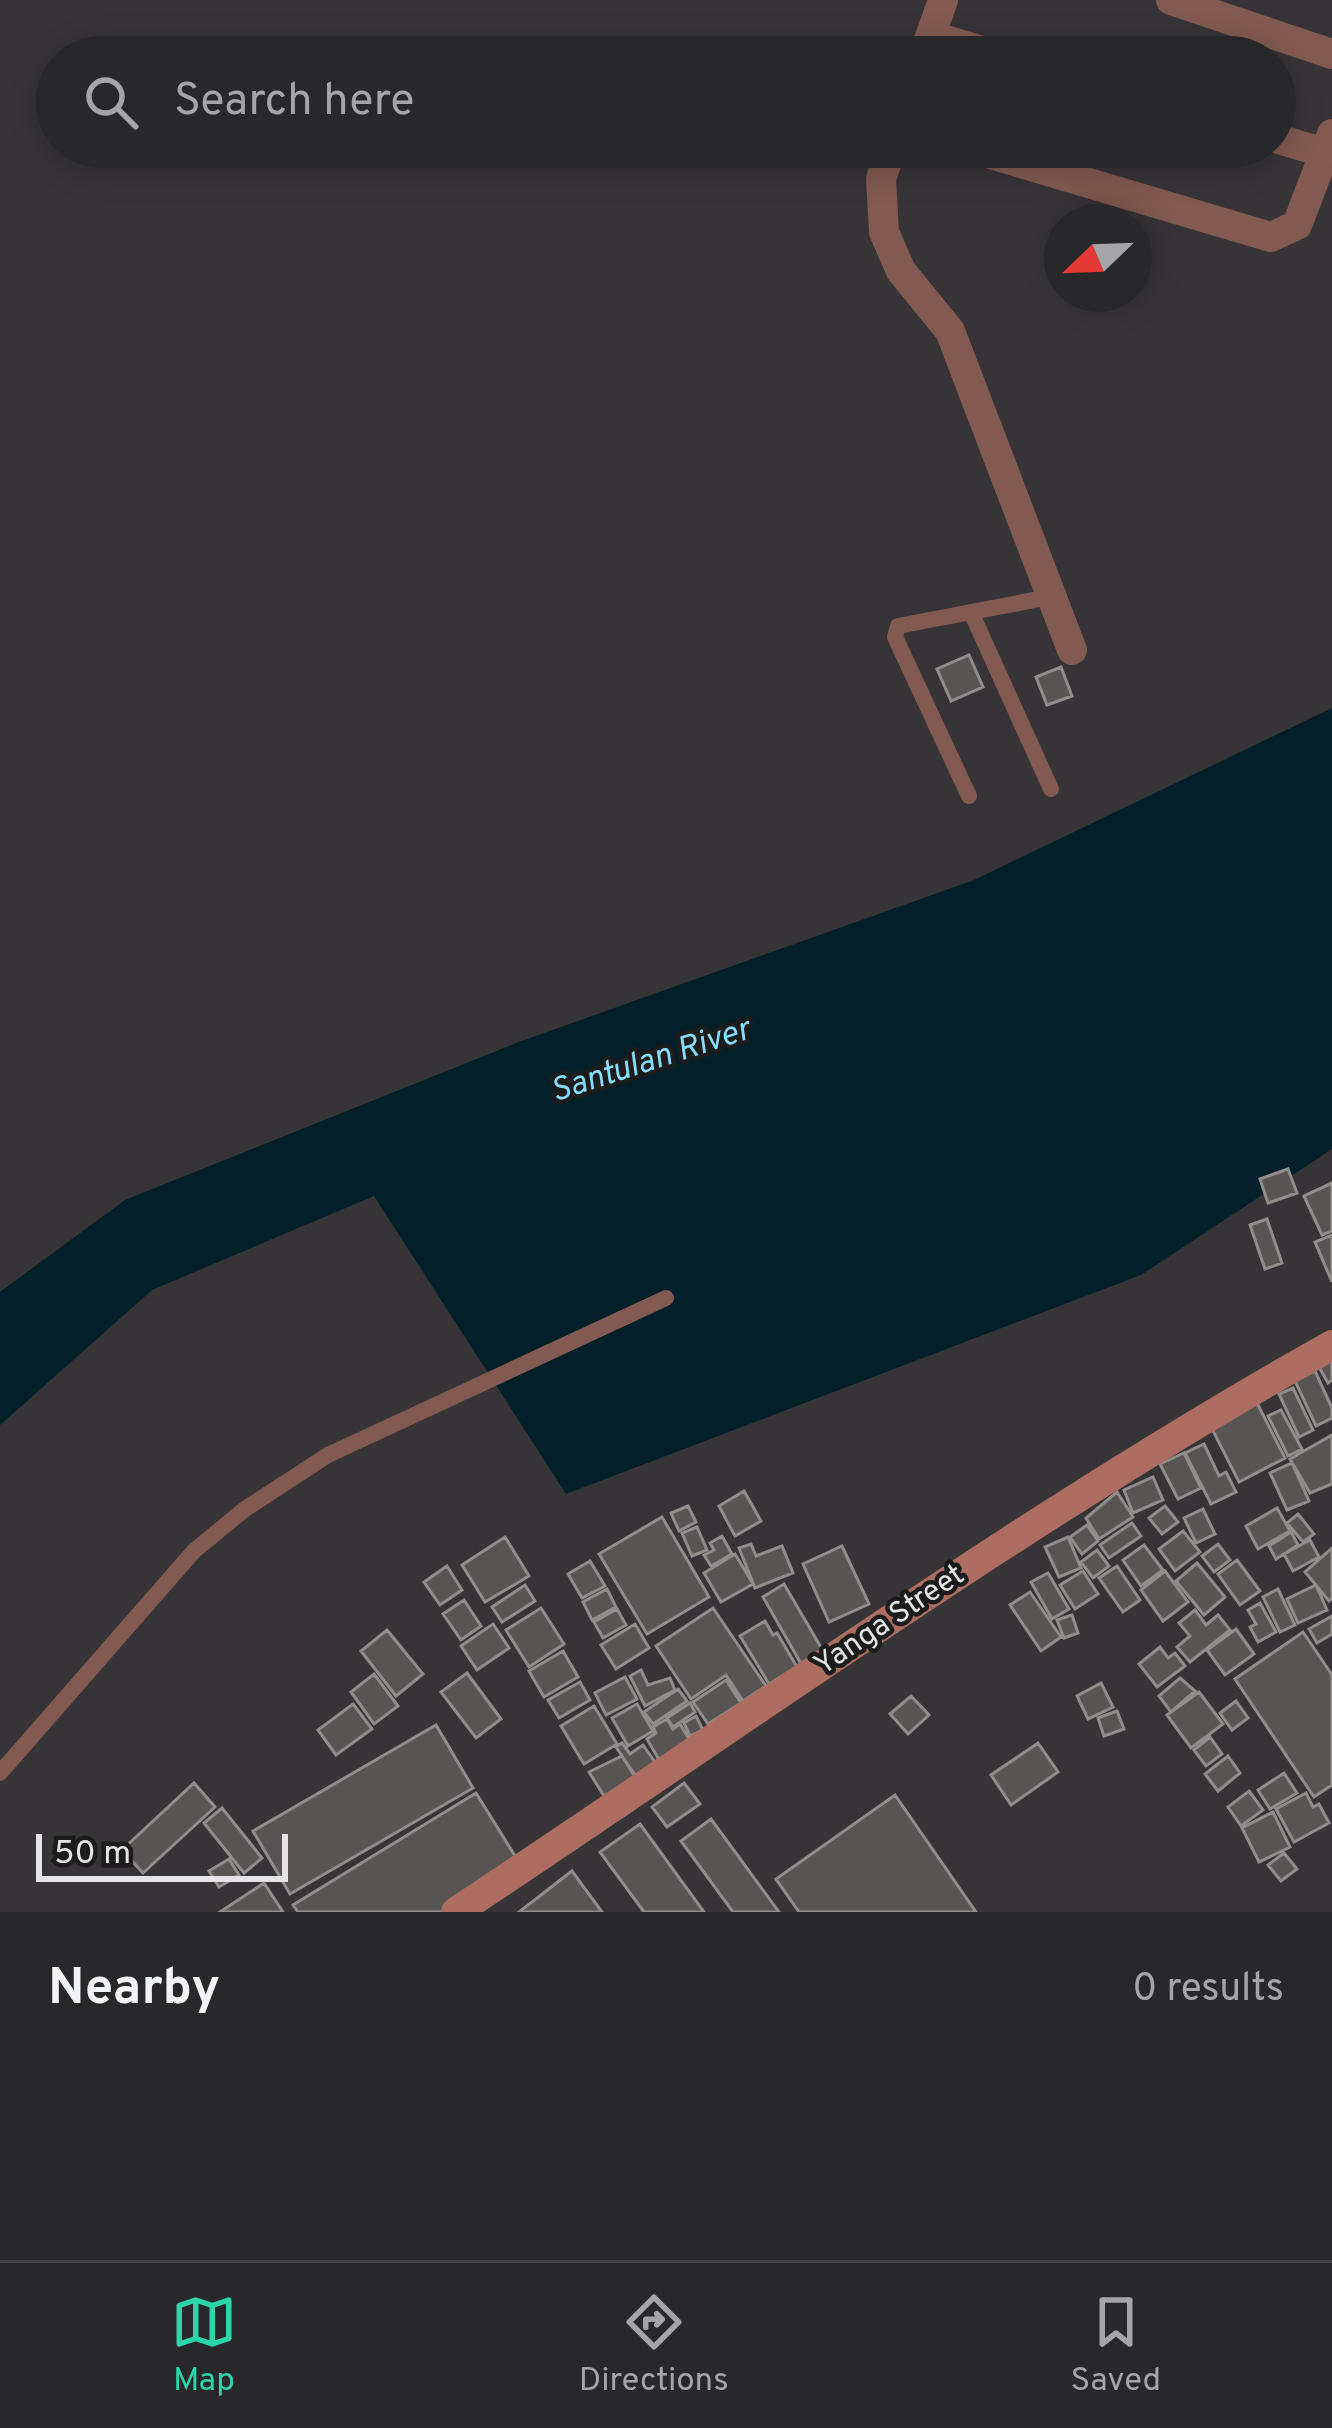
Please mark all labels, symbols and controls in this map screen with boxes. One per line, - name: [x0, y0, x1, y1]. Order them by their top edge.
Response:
- search box: [36, 36, 1296, 168]
- icon: search: [78, 69, 144, 135]
- text: Search here: [174, 74, 414, 131]
- north arrow: [1044, 204, 1152, 312]
- water label: Santulan River: [546, 1009, 758, 1114]
- street label: Yanga Street: [808, 1557, 972, 1685]
- scale bar: [36, 1828, 288, 1881]
- text: 50 m: [54, 1834, 131, 1876]
- text: Nearby: [48, 1958, 220, 2023]
- text: 0 results: [1132, 1966, 1284, 2015]
- tab: Map: [171, 2289, 237, 2403]
- tab: Directions: [579, 2289, 729, 2403]
- tab: Saved: [1070, 2289, 1161, 2403]

